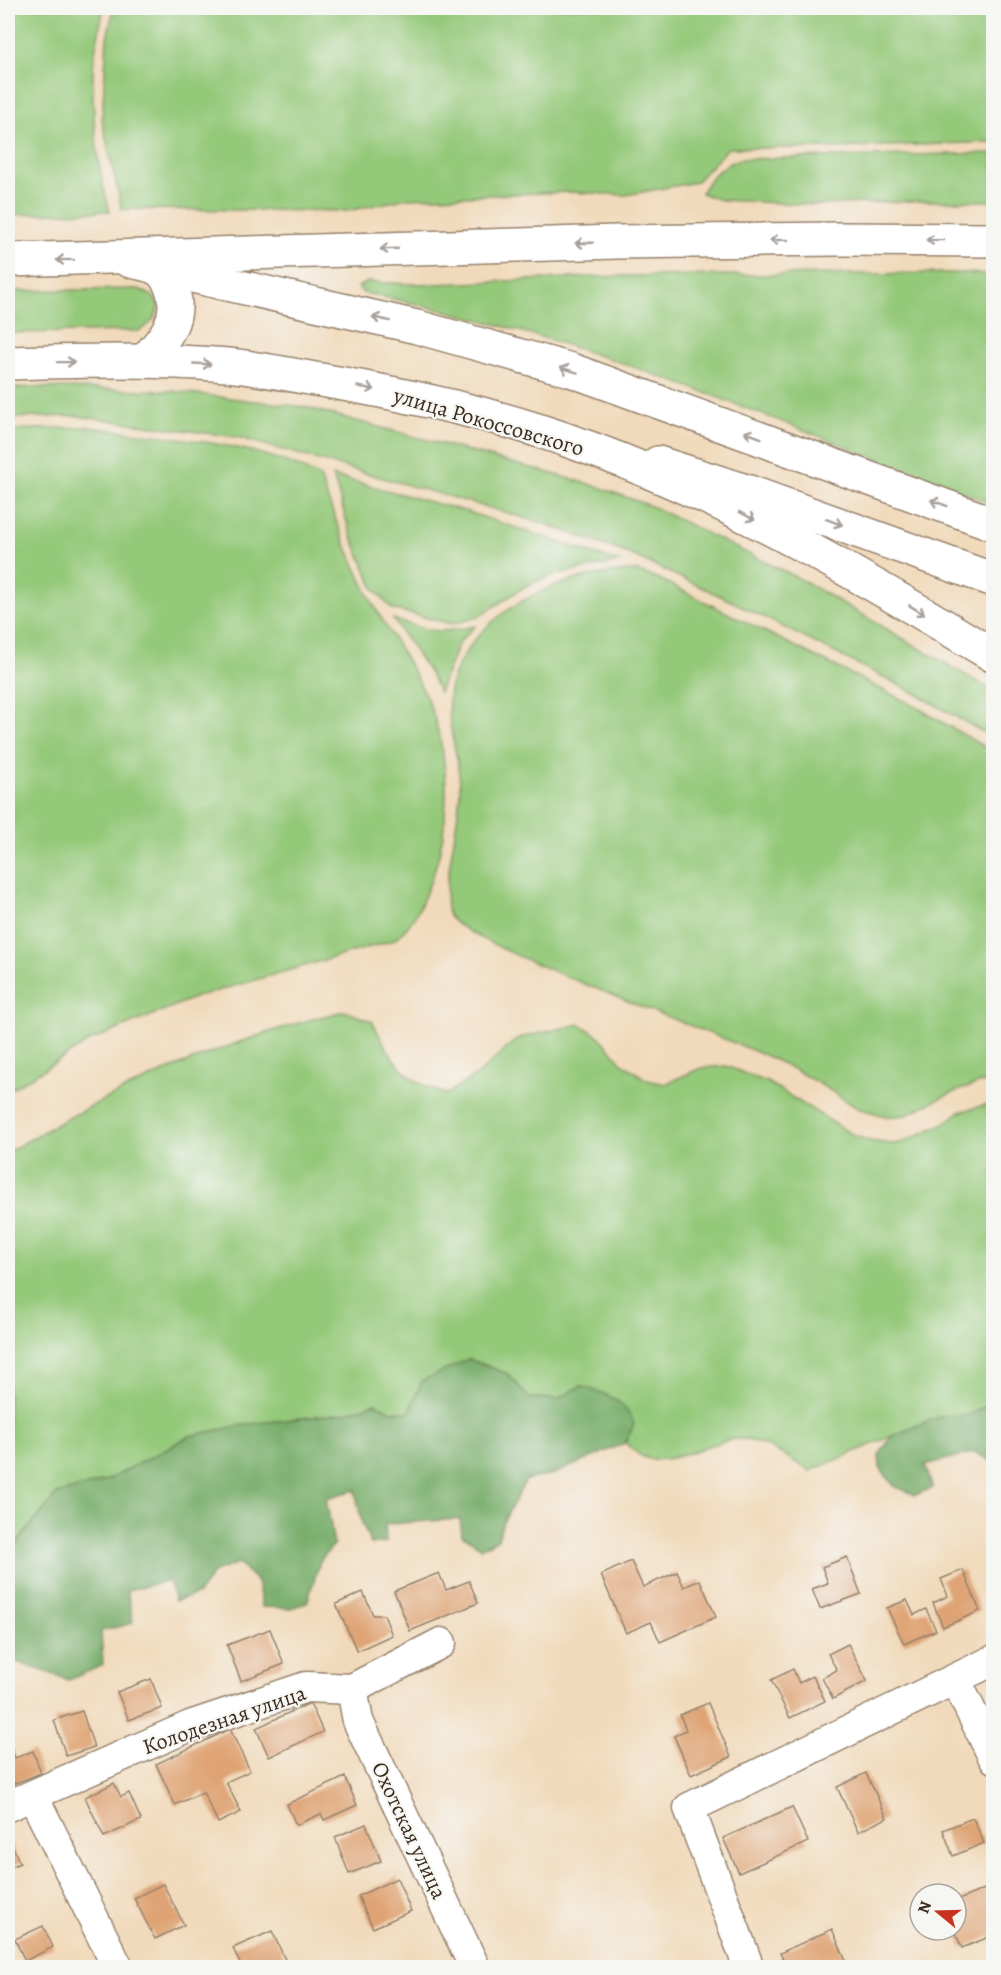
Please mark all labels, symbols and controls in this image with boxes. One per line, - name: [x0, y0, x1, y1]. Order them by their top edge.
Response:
- one-way arrow: [769, 234, 789, 245]
- one-way arrow: [926, 234, 946, 246]
- one-way arrow: [574, 237, 594, 249]
- one-way arrow: [380, 243, 400, 254]
- one-way arrow: [55, 254, 75, 265]
- one-way arrow: [372, 312, 391, 324]
- one-way arrow: [55, 356, 75, 368]
- one-way arrow: [192, 359, 212, 370]
- one-way arrow: [560, 364, 579, 375]
- street label: улица Рокоссовского: [389, 380, 587, 464]
- one-way arrow: [355, 383, 375, 394]
- one-way arrow: [744, 429, 763, 440]
- one-way arrow: [930, 497, 948, 508]
- one-way arrow: [737, 511, 755, 522]
- one-way arrow: [824, 518, 842, 529]
- one-way arrow: [908, 605, 925, 617]
- street label: Колодезная улица: [139, 1678, 311, 1762]
- street label: Охотская улица: [364, 1757, 454, 1905]
- north arrow: [908, 1882, 968, 1942]
- text: N: [912, 1898, 937, 1917]

